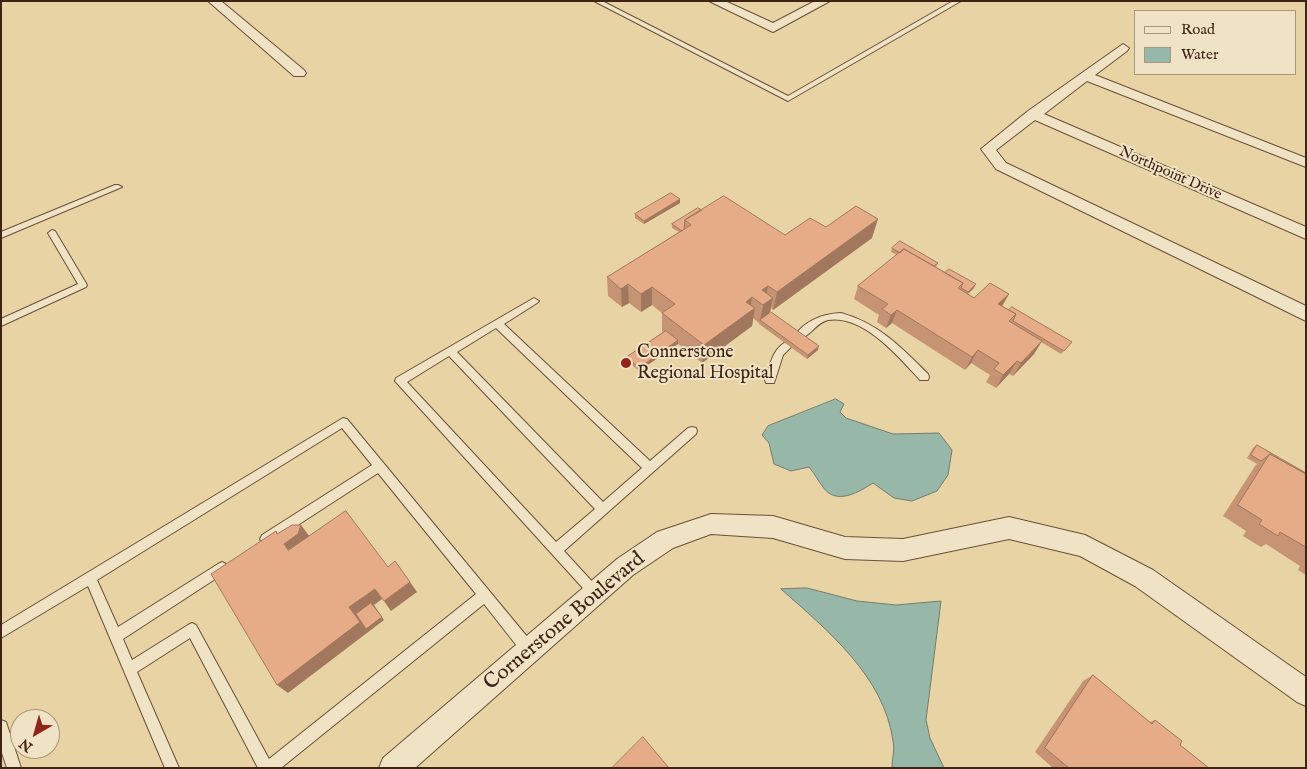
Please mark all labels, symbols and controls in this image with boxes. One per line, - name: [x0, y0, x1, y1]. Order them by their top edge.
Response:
- legend: [1134, 10, 1297, 75]
- text: Road: [1181, 20, 1215, 39]
- text: Water: [1181, 45, 1218, 64]
- street label: Northpoint Drive: [1116, 143, 1224, 205]
- place label: Connerstone Regional Hospital: [637, 342, 774, 384]
- marker: Connerstone Regional Hospital: [619, 356, 633, 370]
- street label: Cornerstone Boulevard: [479, 547, 651, 697]
- north arrow: [10, 709, 60, 759]
- text: N: [16, 734, 37, 756]

